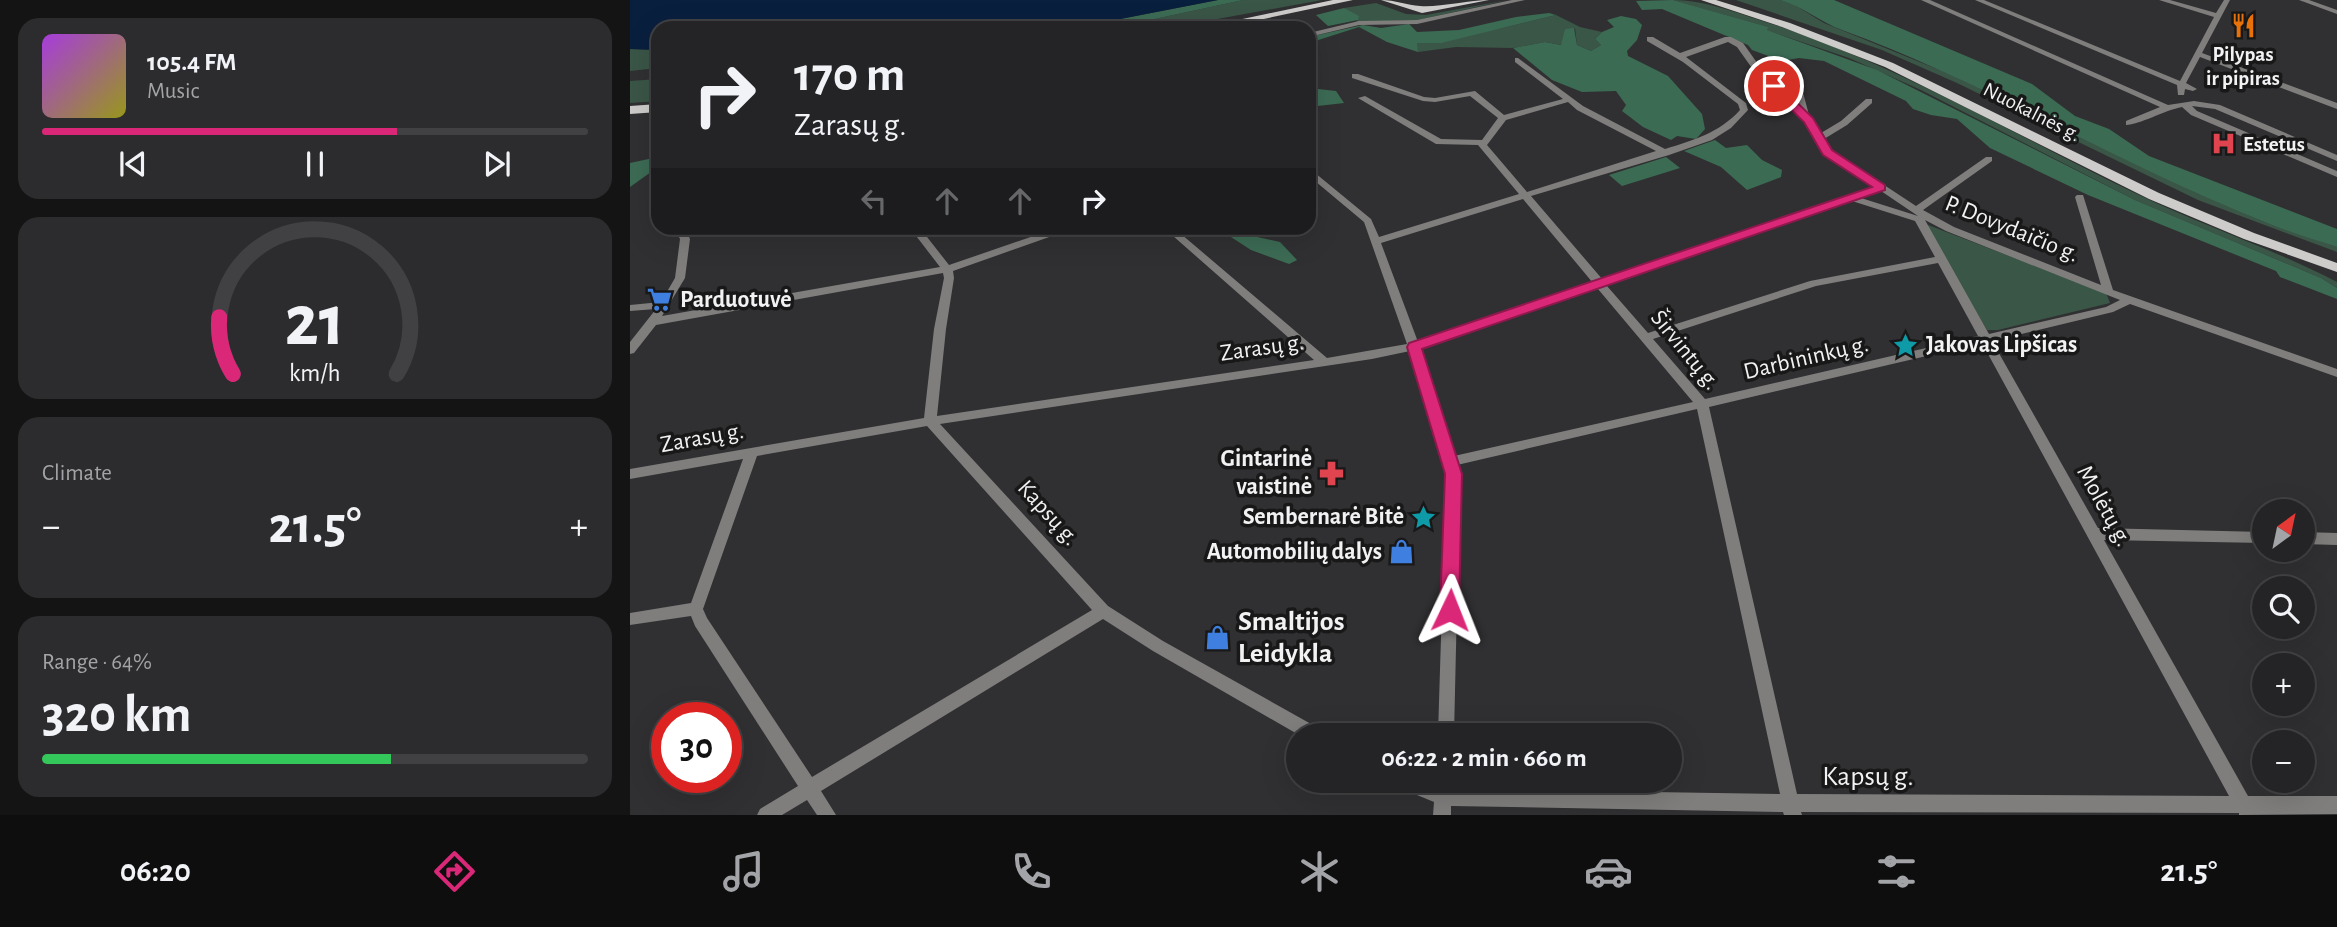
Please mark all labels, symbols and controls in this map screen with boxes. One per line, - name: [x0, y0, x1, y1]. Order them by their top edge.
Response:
- restaurant icon: Pilypas ir pipiras: [2229, 11, 2257, 39]
- place label: Pilypas ir pipiras: [2206, 44, 2280, 89]
- text: 105.4 FM: [147, 49, 236, 75]
- icon: right: [679, 49, 770, 140]
- text: 170 m: [794, 51, 905, 100]
- pin: [1744, 56, 1804, 116]
- icon: arrive: [1755, 67, 1793, 105]
- street label: Nuokalnės g.: [1980, 79, 2084, 145]
- text: Music: [147, 80, 199, 103]
- text: Zarasų g.: [794, 109, 907, 141]
- hospital icon: Estetus: [2209, 130, 2237, 158]
- place label: Estetus: [2243, 134, 2305, 155]
- icon: previous: [114, 145, 152, 183]
- icon: pause: [296, 145, 334, 183]
- icon: next: [478, 145, 516, 183]
- icon: left: [855, 182, 893, 220]
- icon: ahead: [928, 182, 966, 220]
- icon: ahead: [1001, 182, 1039, 220]
- icon: right: [1074, 182, 1112, 220]
- street label: P. Dovydaičio g.: [1942, 191, 2082, 267]
- text: 21: [285, 286, 345, 359]
- supermarket icon: Parduotuvė: [646, 286, 674, 314]
- place label: Parduotuvė: [680, 288, 792, 312]
- street label: Širvintų g.: [1646, 305, 1725, 394]
- street label: Zarasų g.: [1219, 330, 1305, 366]
- place icon: Jakovas Lipšicas: [1892, 331, 1920, 359]
- street label: Darbininkų g.: [1741, 332, 1871, 384]
- place label: Jakovas Lipšicas: [1926, 333, 2077, 357]
- text: km/h: [289, 361, 341, 386]
- street label: Zarasų g.: [658, 419, 746, 457]
- place label: Gintarinė vaistinė: [1221, 447, 1312, 499]
- pharmacy icon: Gintarinė vaistinė: [1318, 459, 1346, 487]
- text: Climate: [42, 462, 112, 485]
- street label: Molėtų g.: [2072, 462, 2136, 550]
- street label: Kapsų g.: [1013, 476, 1083, 550]
- north arrow: [2252, 499, 2315, 562]
- map controls: [2252, 499, 2315, 793]
- text: 21.5°: [269, 500, 361, 552]
- place icon: Sembernarė Bitė: [1410, 503, 1438, 531]
- place label: Sembernarė Bitė: [1243, 505, 1404, 529]
- text: −: [42, 508, 60, 546]
- text: +: [570, 508, 588, 546]
- shop icon: Automobilių dalys: [1388, 538, 1416, 566]
- place label: Automobilių dalys: [1207, 540, 1382, 564]
- position arrow: [1413, 573, 1487, 647]
- button: search: [2252, 576, 2315, 639]
- place label: Smaltijos Leidykla: [1238, 608, 1344, 668]
- shop icon: Smaltijos Leidykla: [1204, 624, 1232, 652]
- text: Range · 64%: [42, 651, 152, 674]
- button: +: [2252, 653, 2315, 716]
- text: 320 km: [42, 689, 192, 741]
- speed limit sign: 30: [651, 702, 742, 793]
- button: −: [2252, 730, 2315, 793]
- text: 06:22 · 2 min · 660 m: [1381, 745, 1587, 771]
- street label: Kapsų g.: [1822, 763, 1914, 791]
- icon: directions: [430, 847, 479, 896]
- icon: music: [719, 847, 768, 896]
- icon: phone: [1007, 847, 1056, 896]
- icon: climate: [1295, 847, 1344, 896]
- icon: car: [1584, 847, 1633, 896]
- icon: filters: [1872, 847, 1921, 896]
- text: 06:20: [120, 855, 191, 887]
- text: 21.5°: [2160, 855, 2217, 887]

